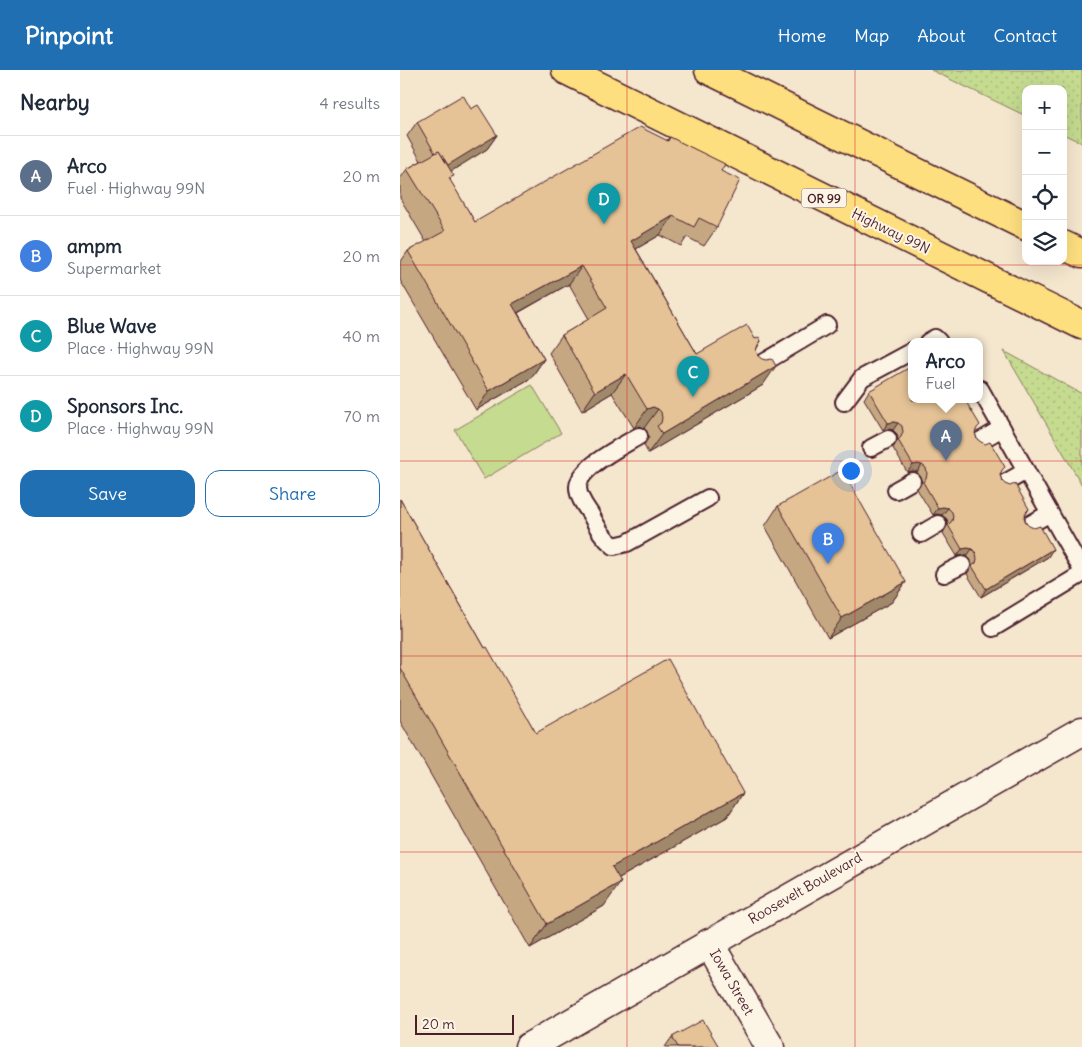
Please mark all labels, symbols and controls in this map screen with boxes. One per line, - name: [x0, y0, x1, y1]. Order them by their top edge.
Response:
- text: Pinpoint: [25, 20, 113, 50]
- text: Home: [778, 24, 826, 47]
- text: Map: [854, 24, 889, 47]
- text: About: [917, 24, 965, 47]
- text: Contact: [993, 24, 1057, 47]
- map controls: [1022, 85, 1067, 265]
- button: +: [1022, 85, 1067, 130]
- text: Nearby: [20, 89, 90, 116]
- text: 4 results: [319, 93, 380, 113]
- button: −: [1022, 130, 1067, 175]
- text: Arco: [67, 154, 107, 178]
- text: A: [31, 166, 41, 186]
- text: 20 m: [343, 166, 380, 186]
- button: locate: [1022, 175, 1067, 220]
- text: Fuel · Highway 99N: [67, 178, 205, 198]
- pin: D: [588, 183, 620, 224]
- road number: OR 99: [802, 189, 846, 208]
- street label: Highway 99N: [849, 204, 933, 258]
- button: layers: [1022, 220, 1067, 265]
- text: ampm: [67, 234, 122, 258]
- text: B: [31, 246, 41, 266]
- text: 20 m: [343, 246, 380, 266]
- text: Supermarket: [67, 258, 161, 278]
- text: Blue Wave: [67, 314, 156, 338]
- text: C: [31, 326, 41, 346]
- text: 40 m: [342, 326, 380, 346]
- text: Place · Highway 99N: [67, 338, 214, 358]
- popup: [908, 338, 983, 403]
- text: Arco: [926, 349, 965, 373]
- pin: C: [677, 356, 709, 397]
- text: Fuel: [926, 373, 955, 393]
- text: Sponsors Inc.: [67, 394, 183, 418]
- text: D: [30, 406, 42, 426]
- text: 70 m: [344, 406, 380, 426]
- text: Place · Highway 99N: [67, 418, 214, 438]
- pin: A: [930, 420, 962, 461]
- your location: [838, 458, 864, 484]
- button: Save: [20, 470, 195, 517]
- button: Share: [205, 470, 380, 517]
- pin: B: [812, 523, 844, 564]
- street label: Roosevelt Boulevard: [745, 848, 865, 928]
- street label: Iowa Street: [706, 946, 758, 1018]
- scale bar: [415, 1012, 514, 1035]
- text: 20 m: [422, 1015, 455, 1033]

